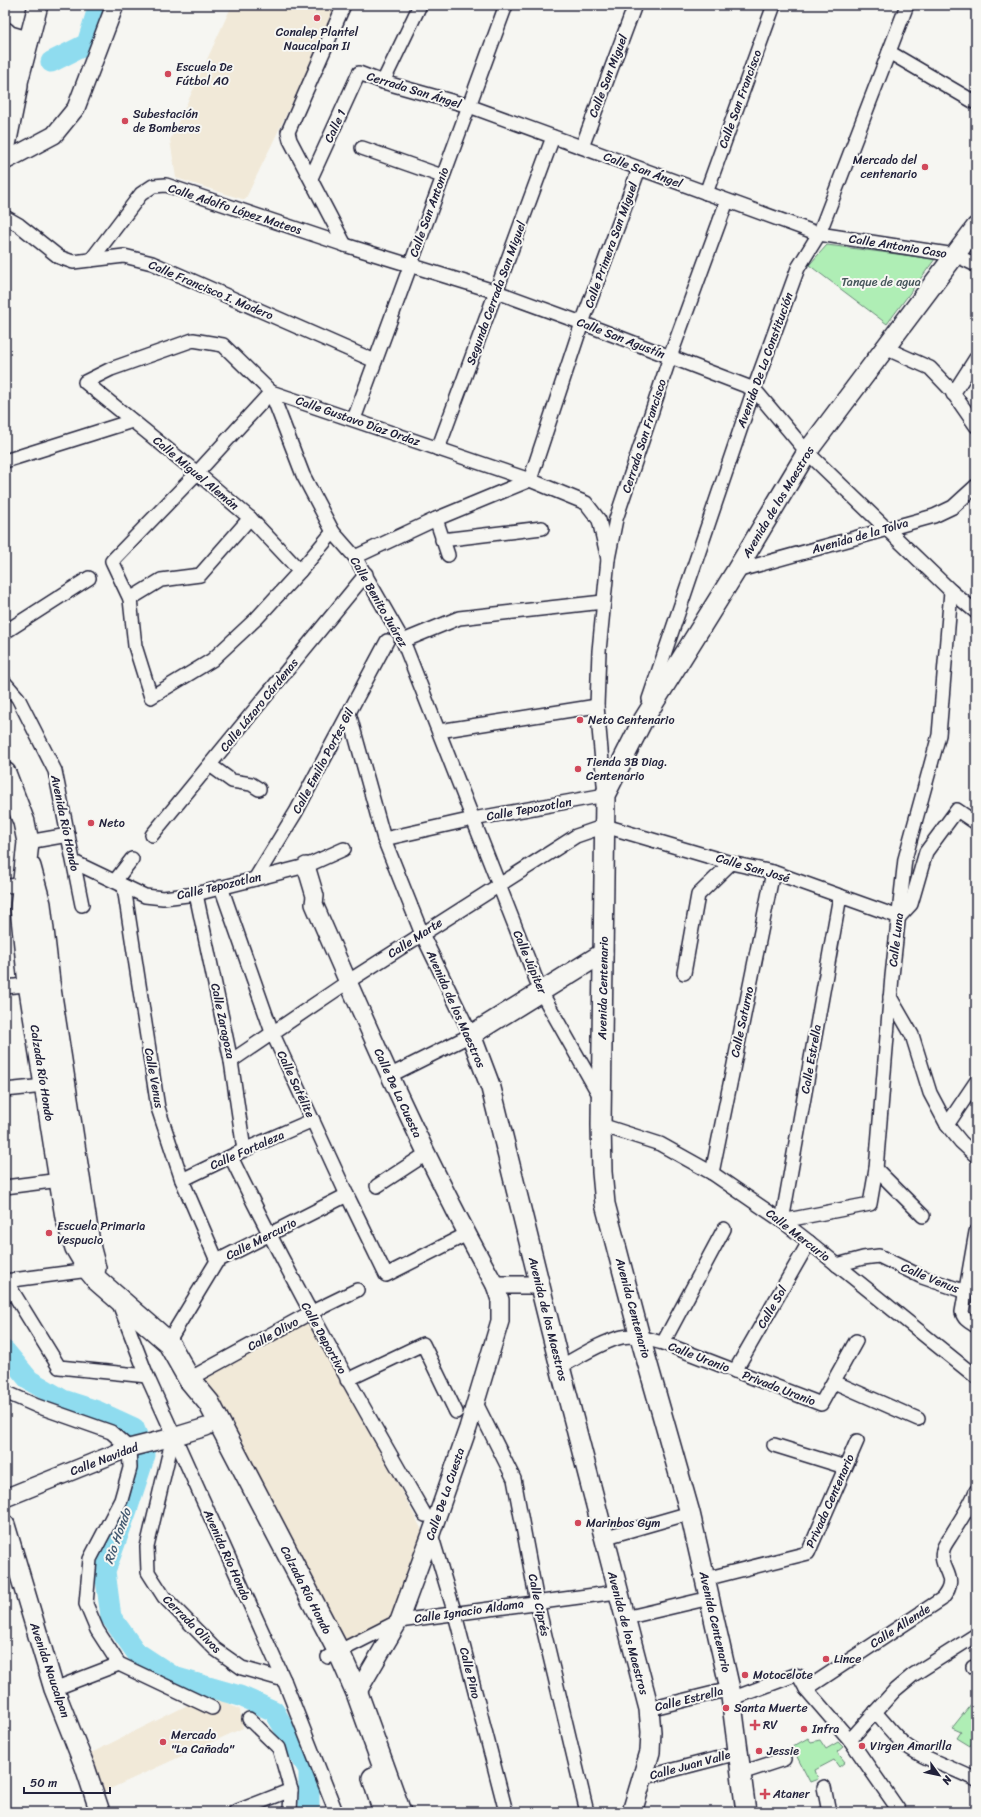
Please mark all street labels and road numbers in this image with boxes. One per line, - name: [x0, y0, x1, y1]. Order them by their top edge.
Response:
- street label: Calle San Miguel: [582, 31, 634, 121]
- street label: Calle San Francisco: [712, 47, 768, 151]
- street label: Cerrada San Ángel: [364, 65, 465, 115]
- street label: Calle 1: [318, 106, 352, 146]
- street label: Calle San Ángel: [600, 145, 686, 195]
- street label: Calle San Antonio: [403, 164, 455, 260]
- street label: Calle Adolfo López Mateos: [165, 177, 305, 241]
- street label: Calle Primera San Miguel: [578, 178, 644, 311]
- street label: Segunda Cerrada San Miguel: [460, 217, 533, 368]
- street label: Calle Antonio Caso: [848, 227, 948, 265]
- street label: Calle Francisco I. Madero: [145, 254, 277, 326]
- street label: Avenida De La Constitución: [730, 289, 800, 432]
- street label: Calle San Agustín: [573, 311, 669, 365]
- street label: Cerrada San Francisco: [615, 376, 673, 496]
- street label: Calle Gustavo Díaz Ordaz: [293, 389, 424, 453]
- street label: Calle Miguel Alemán: [148, 430, 245, 516]
- street label: Avenida de los Maestros: [735, 441, 820, 563]
- street label: Avenida de la Tolva: [808, 512, 911, 561]
- street label: Calle Benito Juárez: [344, 552, 414, 652]
- street label: Calle Lázaro Cárdenas: [214, 653, 304, 757]
- street label: Calle Emilio Portes Gil: [286, 704, 360, 818]
- street label: Avenida Río Hondo: [44, 772, 86, 873]
- street label: Calle Tepozotlan: [485, 791, 574, 827]
- street label: Calle San José: [713, 847, 793, 889]
- street label: Calle Tepozotlan: [175, 865, 264, 906]
- street label: Calle Marte: [383, 912, 447, 964]
- street label: Calle Luna: [882, 912, 910, 968]
- street label: Calle Júpiter: [507, 927, 554, 998]
- street label: Avenida Centenario: [591, 936, 615, 1041]
- street label: Avenida de los Maestros: [420, 945, 492, 1072]
- street label: Calle Zaragoza: [204, 981, 242, 1061]
- street label: Calle Saturno: [724, 985, 760, 1059]
- street label: Calzada Río Hondo: [24, 1023, 60, 1123]
- street label: Calle Estrella: [794, 1023, 828, 1095]
- street label: Calle De La Cuesta: [368, 1044, 428, 1142]
- street label: Calle Venus: [138, 1046, 170, 1110]
- street label: Calle Satélite: [271, 1047, 321, 1121]
- street label: Calle Fortaleza: [206, 1124, 288, 1176]
- street label: Calle Mercurio: [761, 1203, 835, 1267]
- street label: Calle Mercurio: [222, 1212, 300, 1266]
- street label: Avenida de los Maestros: [522, 1254, 574, 1384]
- street label: Avenida Centenario: [609, 1254, 657, 1361]
- street label: Calle Venus: [898, 1256, 963, 1300]
- street label: Calle Sol: [751, 1281, 793, 1333]
- street label: Calle Deportivo: [295, 1298, 353, 1378]
- street label: Calle Olivo: [243, 1311, 303, 1357]
- street label: Calle Uranio: [665, 1335, 733, 1379]
- street label: Privada Uranio: [739, 1364, 819, 1412]
- street label: Calle Navidad: [67, 1436, 142, 1482]
- street label: Calle De La Cuesta: [419, 1445, 471, 1543]
- street label: Privada Centenario: [799, 1450, 861, 1552]
- street label: Avenida Río Hondo: [197, 1505, 257, 1604]
- street label: Calzada Río Hondo: [274, 1542, 338, 1638]
- street label: Avenida de los Maestros: [601, 1568, 655, 1698]
- street label: Avenida Centenario: [692, 1568, 737, 1675]
- street label: Calle Ciprés: [522, 1572, 556, 1639]
- street label: Cerrada Olivos: [157, 1589, 227, 1659]
- street label: Calle Ignacio Aldama: [413, 1592, 525, 1630]
- street label: Calle Allende: [865, 1598, 935, 1654]
- street label: Avenida Naucalpan: [23, 1618, 77, 1721]
- street label: Calle Pino: [453, 1645, 487, 1701]
- street label: Calle Estrella: [652, 1680, 726, 1718]
- street label: Calle Juan Valle: [647, 1744, 733, 1786]

